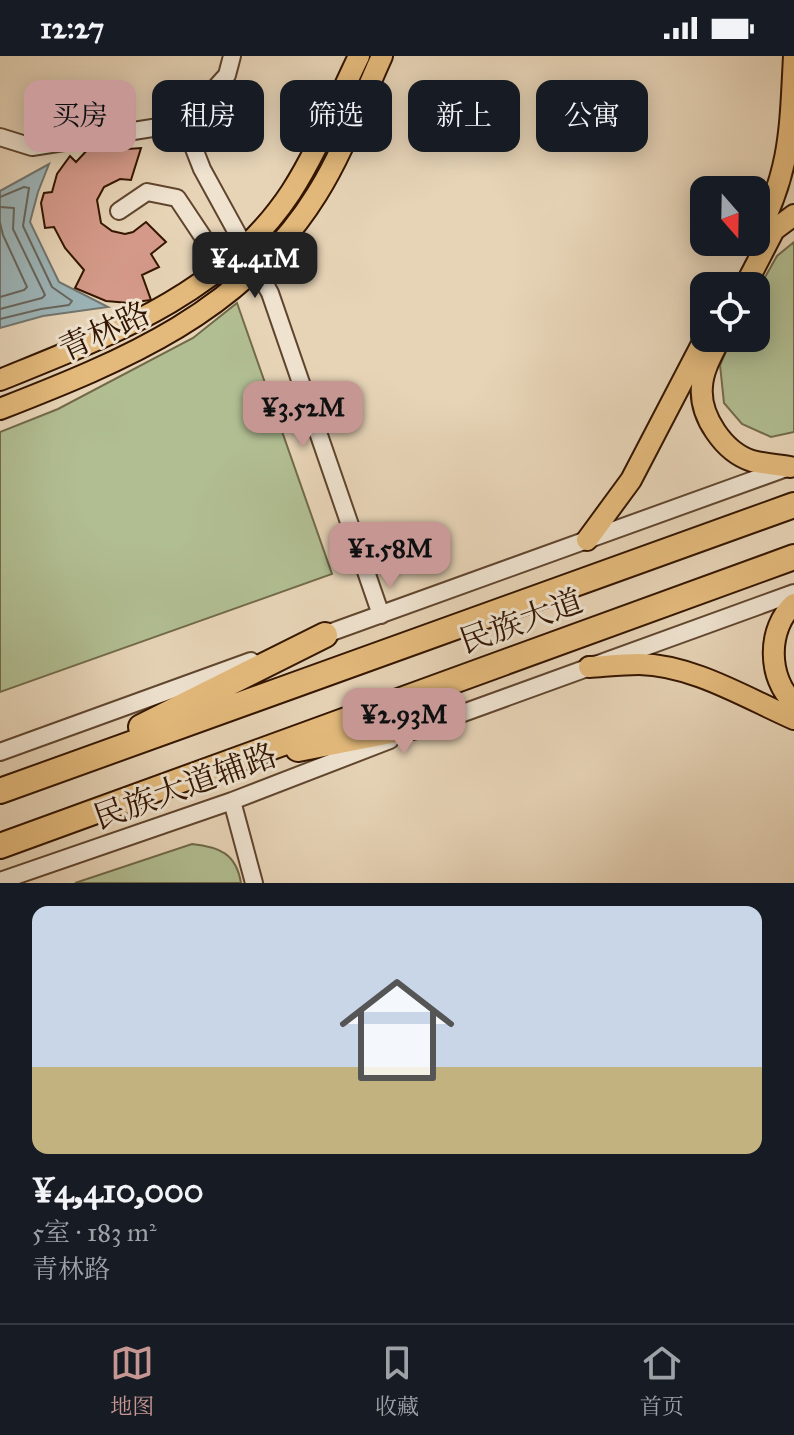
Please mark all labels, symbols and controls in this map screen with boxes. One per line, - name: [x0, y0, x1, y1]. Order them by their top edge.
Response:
- text: 12:27: [40, 10, 104, 46]
- chip: 买房: [24, 80, 136, 152]
- chip: 租房: [152, 80, 264, 152]
- chip: 筛选: [280, 80, 392, 152]
- chip: 新上: [408, 80, 520, 152]
- chip: 公寓: [536, 80, 648, 152]
- north arrow: [690, 176, 770, 256]
- map controls: [690, 176, 770, 352]
- pin: ¥4.41M: [190, 232, 320, 300]
- text: ¥4.41M: [210, 242, 300, 274]
- button: locate: [690, 272, 770, 352]
- street label: 青林路: [52, 293, 156, 369]
- pin: ¥3.52M: [238, 381, 368, 449]
- text: ¥3.52M: [261, 391, 345, 423]
- pin: ¥1.58M: [325, 522, 455, 590]
- text: ¥1.58M: [347, 532, 433, 564]
- street label: 民族大道: [454, 581, 588, 662]
- pin: ¥2.93M: [339, 688, 469, 756]
- text: ¥2.93M: [361, 698, 448, 730]
- street label: 民族大道辅路: [88, 735, 282, 838]
- icon: home: [325, 958, 469, 1102]
- text: ¥4,410,000: [32, 1170, 204, 1211]
- text: 5室 · 183 m²: [32, 1216, 156, 1248]
- text: 青林路: [32, 1253, 110, 1285]
- tab: 地图: [110, 1341, 154, 1420]
- tab: 收藏: [375, 1341, 419, 1420]
- tab: 首页: [640, 1341, 684, 1420]

